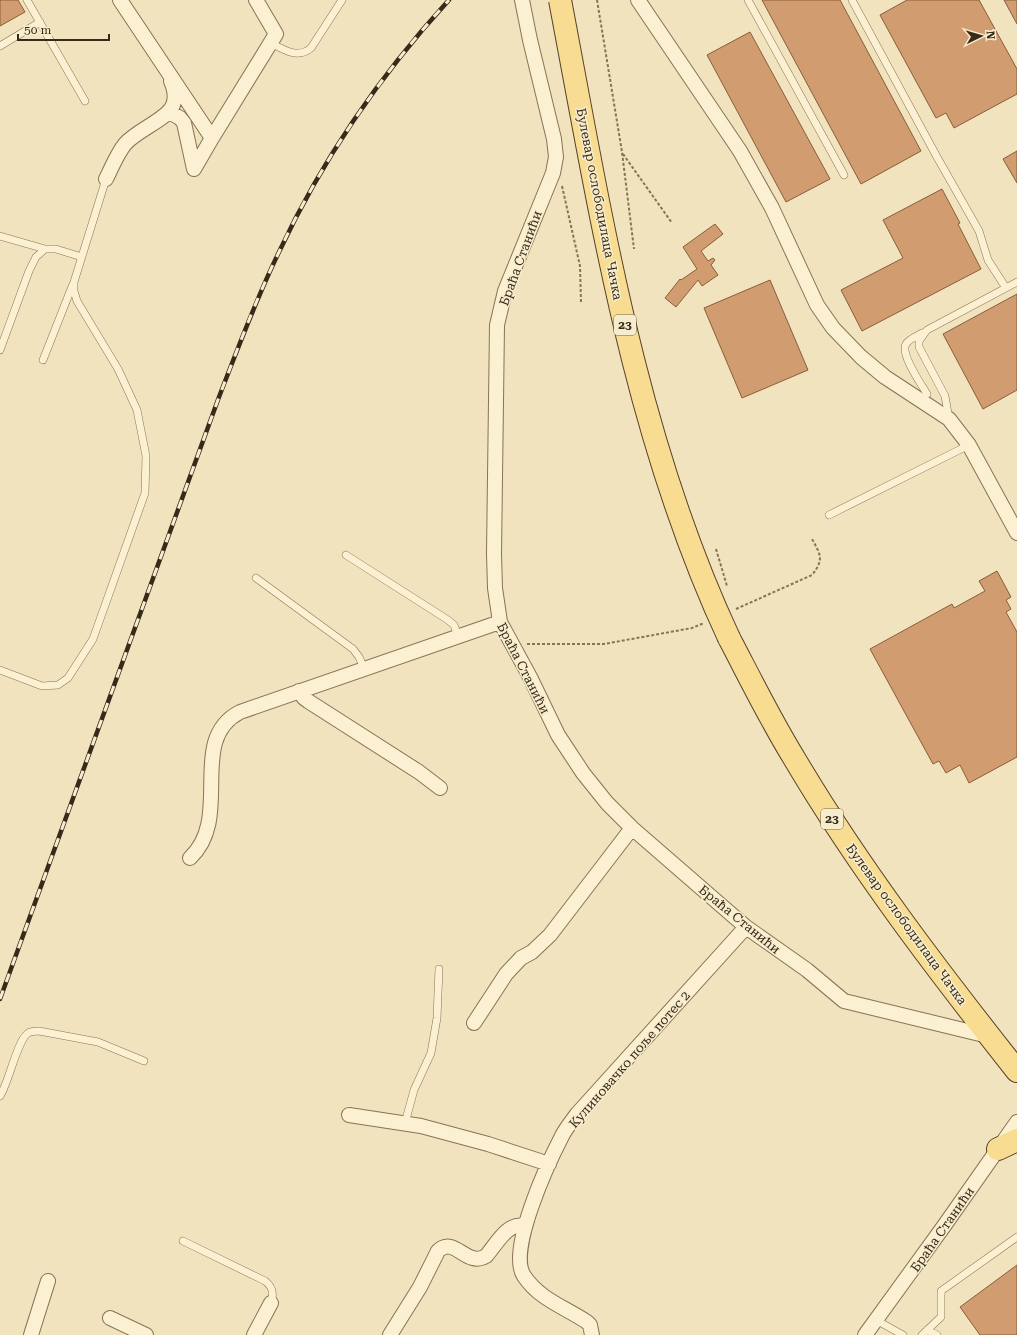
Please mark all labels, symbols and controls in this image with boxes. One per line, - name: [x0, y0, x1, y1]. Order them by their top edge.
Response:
- scale bar: [18, 16, 109, 42]
- north arrow: [961, 16, 1001, 56]
- text: 50 m: [24, 23, 51, 37]
- text: N: [984, 30, 997, 40]
- street label: Булевар ослободилаца Чачка: [574, 107, 625, 301]
- street label: Браћа Станићи: [496, 208, 545, 308]
- road number: 23: [614, 315, 636, 335]
- street label: Браћа Станићи: [494, 620, 553, 717]
- road number: 23: [821, 809, 843, 829]
- street label: Булевар ослободилаца Чачка: [843, 841, 970, 1008]
- street label: Браћа Станићи: [696, 882, 784, 957]
- street label: Кулиновачко поље потес 2: [566, 988, 693, 1131]
- street label: Браћа Станићи: [907, 1184, 977, 1275]

